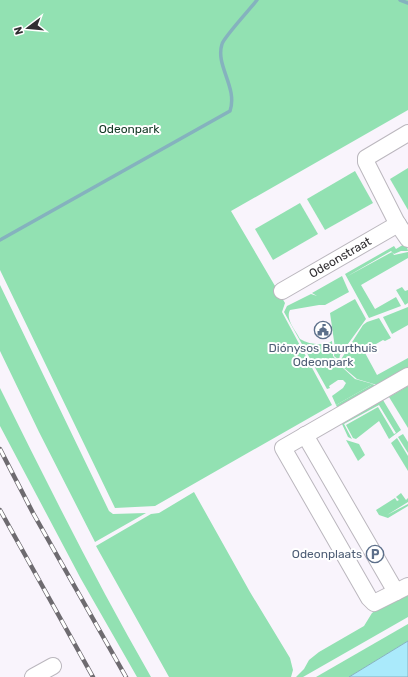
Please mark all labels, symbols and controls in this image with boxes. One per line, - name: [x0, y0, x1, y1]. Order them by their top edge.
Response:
- north arrow: [8, 8, 48, 48]
- text: N: [12, 25, 26, 36]
- park label: Odeonpark: [99, 122, 160, 136]
- street label: Odeonstraat: [306, 234, 374, 281]
- public building icon: Diónysos Buurthuis Odeonpark: [313, 320, 333, 340]
- place label: Diónysos Buurthuis Odeonpark: [269, 341, 377, 369]
- parking icon: Odeonplaats: [365, 544, 385, 564]
- place label: Odeonplaats: [292, 547, 362, 561]

